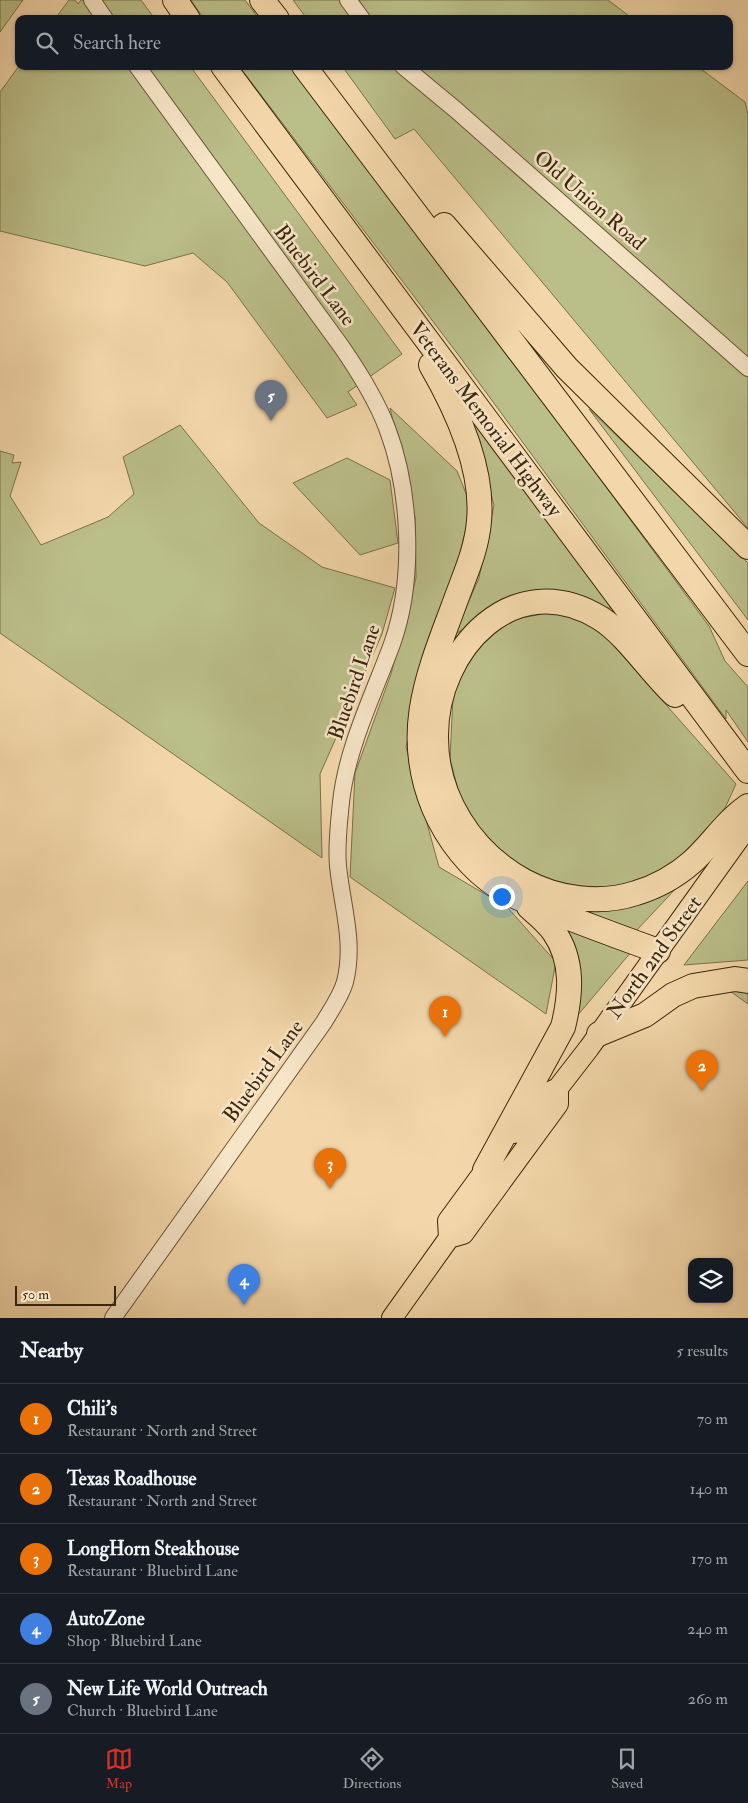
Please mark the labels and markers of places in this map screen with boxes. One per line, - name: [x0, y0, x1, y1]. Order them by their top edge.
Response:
- pin: 5: [255, 380, 287, 421]
- pin: 1: [429, 996, 461, 1037]
- pin: 2: [686, 1050, 718, 1091]
- pin: 3: [314, 1148, 346, 1189]
- pin: 4: [228, 1264, 260, 1305]

